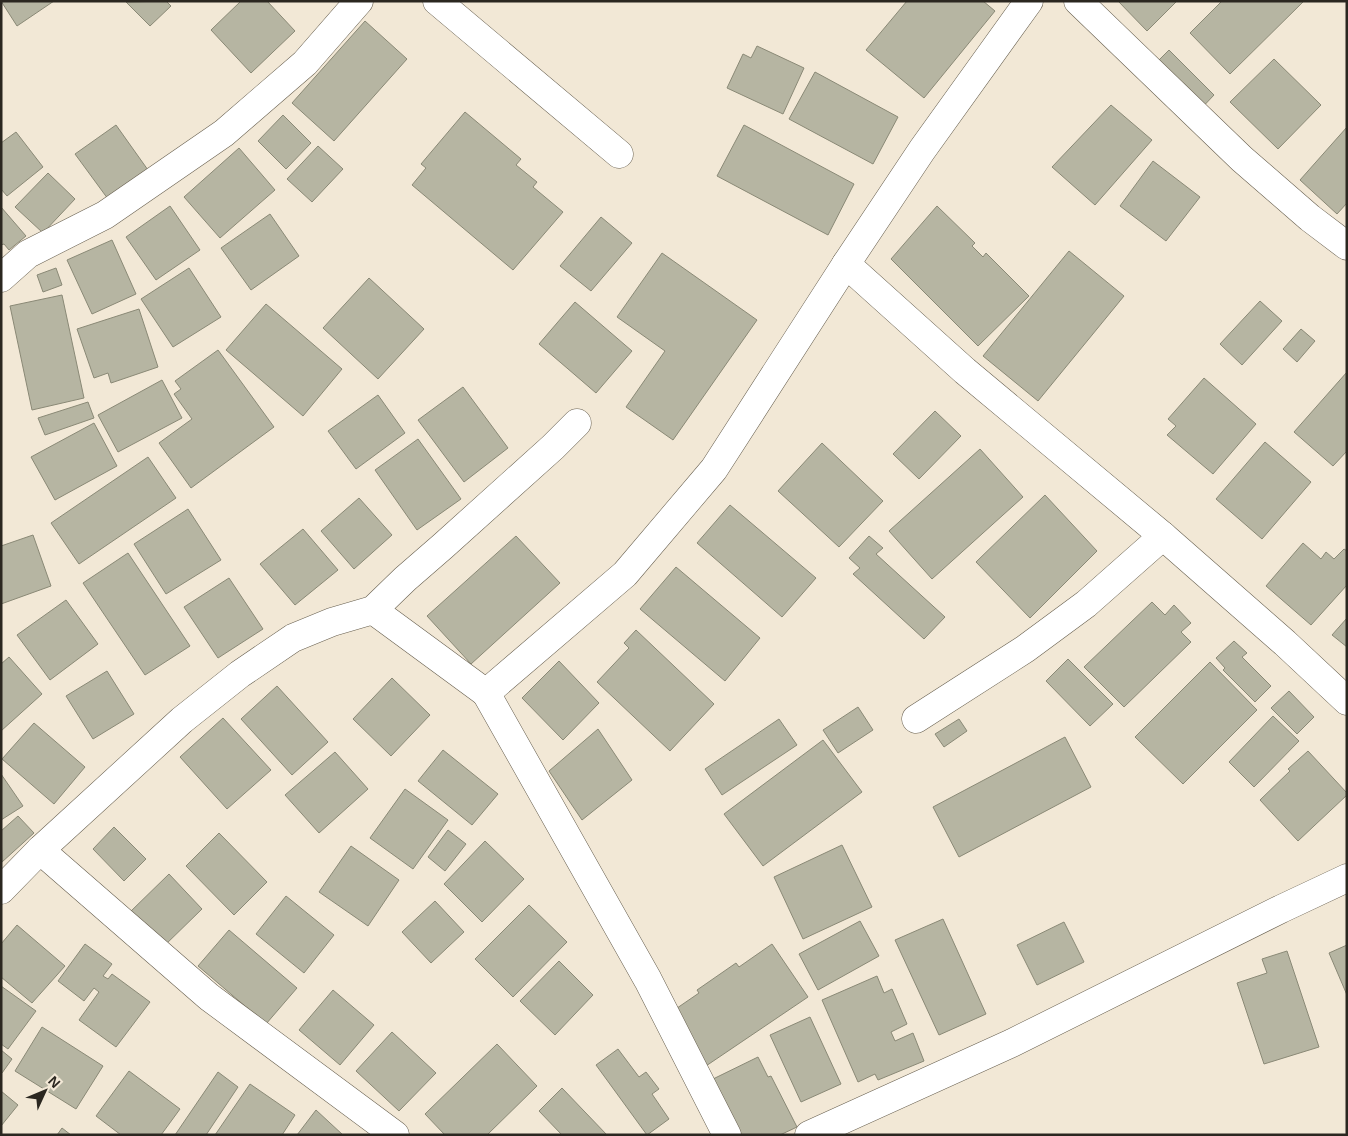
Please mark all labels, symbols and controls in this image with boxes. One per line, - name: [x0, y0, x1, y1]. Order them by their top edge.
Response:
- north arrow: [20, 1066, 70, 1116]
- text: N: [45, 1073, 64, 1091]

